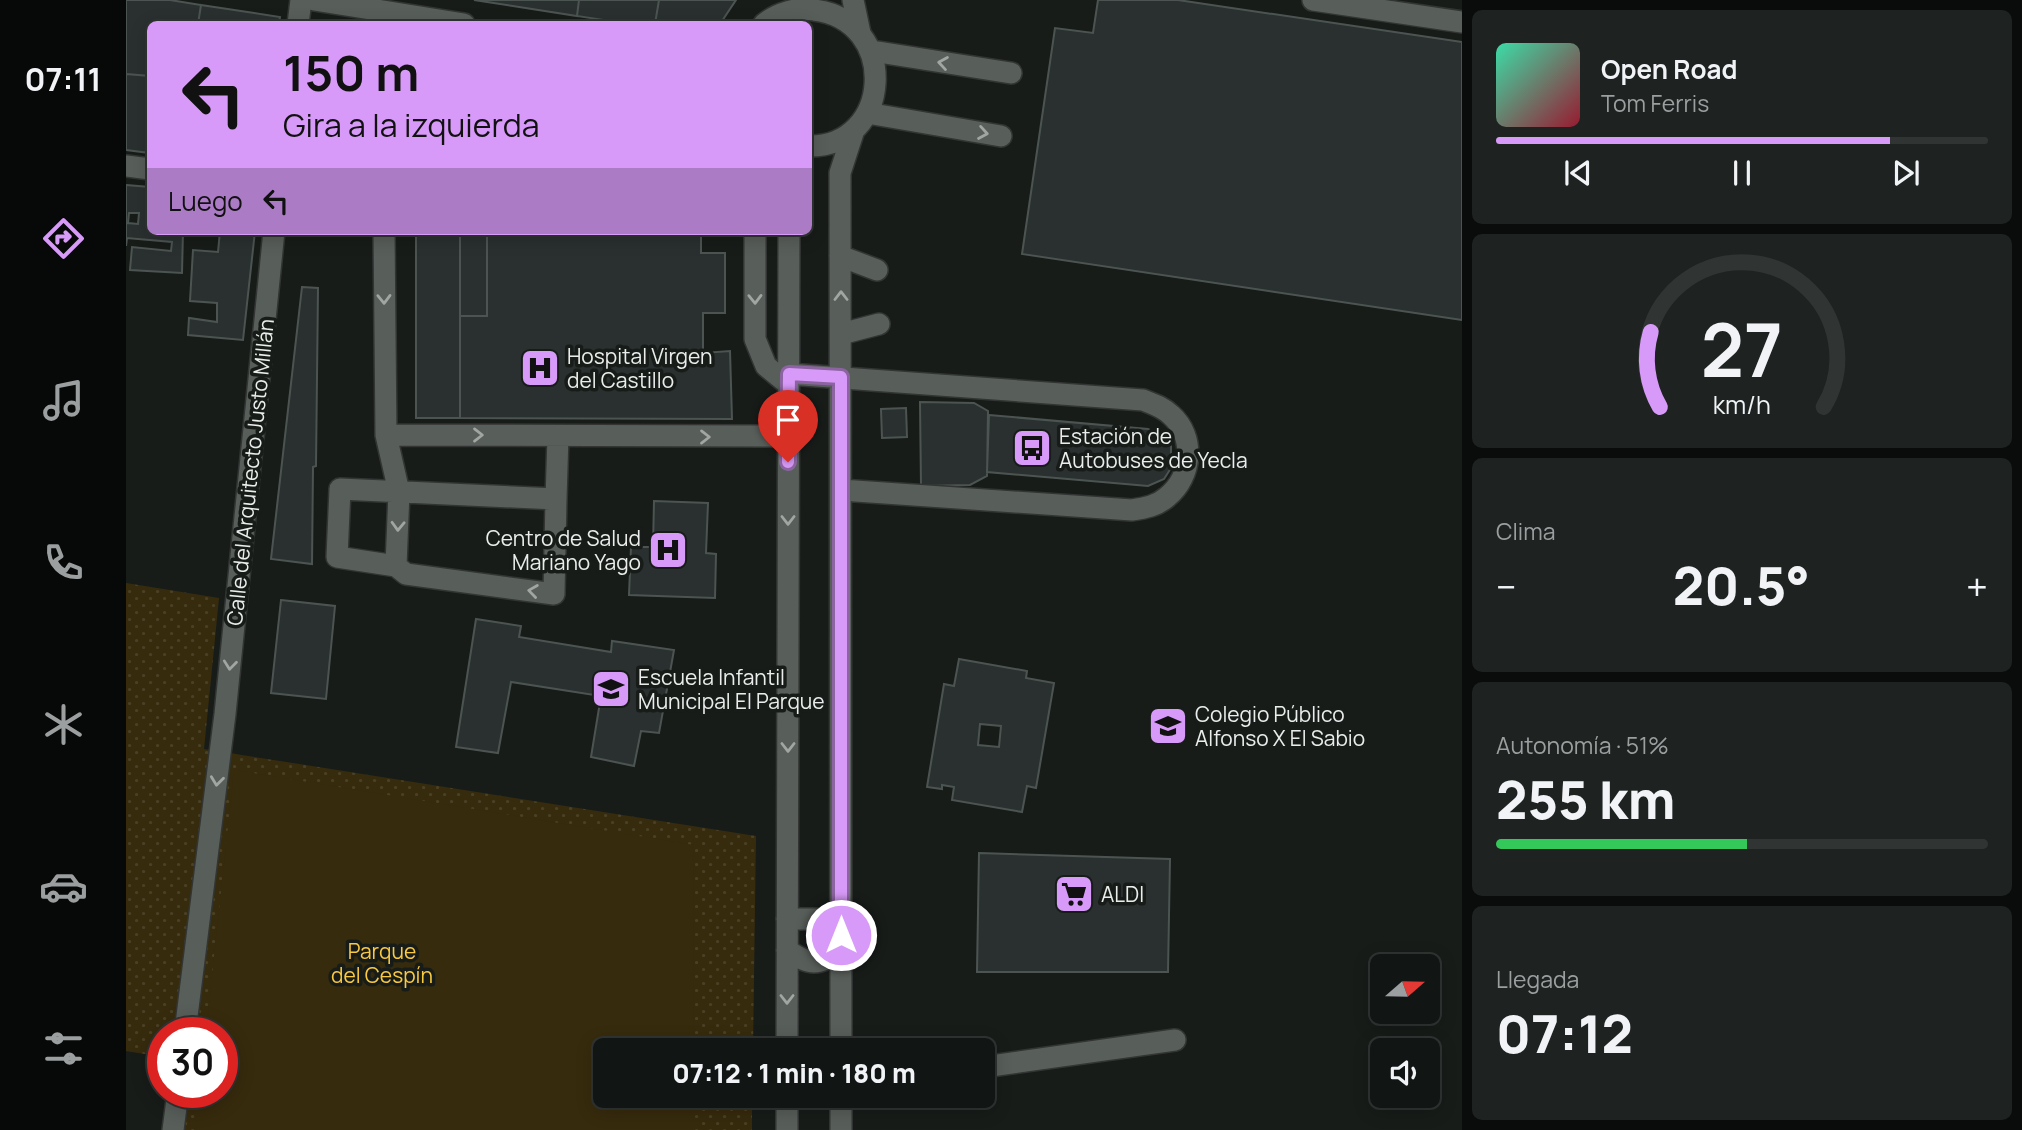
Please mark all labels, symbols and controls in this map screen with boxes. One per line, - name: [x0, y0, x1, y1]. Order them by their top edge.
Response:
- text: 150 m: [283, 39, 419, 106]
- icon: left: [168, 49, 259, 140]
- text: Open Road: [1601, 51, 1737, 87]
- one-way arrow: [937, 56, 949, 71]
- text: 07:11: [24, 57, 102, 101]
- text: Tom Ferris: [1601, 87, 1709, 119]
- text: Gira a la izquierda: [283, 103, 539, 147]
- one-way arrow: [977, 125, 988, 140]
- icon: previous: [1559, 154, 1597, 192]
- icon: pause: [1723, 154, 1761, 192]
- icon: next: [1887, 154, 1925, 192]
- icon: left: [257, 182, 295, 220]
- text: Luego: [168, 183, 243, 219]
- icon: directions: [39, 214, 88, 263]
- one-way arrow: [833, 290, 849, 301]
- one-way arrow: [376, 294, 392, 305]
- one-way arrow: [747, 294, 763, 305]
- text: 27: [1701, 299, 1783, 399]
- street label: Calle del Arquitecto Justo Millán: [220, 317, 280, 627]
- place label: Hospital Virgen del Castillo: [567, 342, 712, 394]
- hospital icon: Hospital Virgen del Castillo: [519, 347, 561, 389]
- icon: music: [39, 376, 88, 425]
- text: km/h: [1713, 387, 1771, 422]
- pin: [758, 390, 818, 462]
- icon: arrive: [769, 401, 807, 439]
- place label: Estación de Autobuses de Yecla: [1059, 422, 1248, 474]
- one-way arrow: [473, 427, 484, 443]
- bus stop icon: Estación de Autobuses de Yecla: [1011, 427, 1053, 469]
- one-way arrow: [700, 429, 711, 444]
- one-way arrow: [780, 515, 796, 525]
- text: Clima: [1496, 515, 1555, 547]
- one-way arrow: [390, 521, 405, 532]
- place label: Centro de Salud Mariano Yago: [486, 524, 641, 576]
- hospital icon: Centro de Salud Mariano Yago: [647, 529, 689, 571]
- icon: phone: [39, 538, 88, 587]
- text: 20.5°: [1673, 550, 1810, 621]
- text: −: [1496, 560, 1517, 612]
- text: +: [1966, 560, 1988, 612]
- one-way arrow: [527, 584, 539, 599]
- one-way arrow: [223, 659, 238, 670]
- place label: Escuela Infantil Municipal El Parque: [638, 663, 825, 715]
- school or university icon: Escuela Infantil Municipal El Parque: [590, 668, 632, 710]
- icon: climate: [39, 700, 88, 749]
- place label: Colegio Público Alfonso X El Sabio: [1195, 700, 1365, 752]
- school or university icon: Colegio Público Alfonso X El Sabio: [1147, 705, 1189, 747]
- text: Autonomía · 51%: [1496, 729, 1669, 761]
- one-way arrow: [780, 742, 796, 753]
- text: 255 km: [1496, 764, 1675, 835]
- one-way arrow: [210, 775, 225, 787]
- icon: car: [39, 862, 88, 911]
- supermarket icon: ALDI: [1053, 873, 1095, 915]
- place label: ALDI: [1101, 880, 1144, 908]
- position arrow: [804, 898, 878, 972]
- park label: Parque del Cespín: [331, 937, 433, 989]
- north arrow: [1370, 954, 1440, 1024]
- map controls: [1370, 954, 1440, 1108]
- text: Llegada: [1496, 963, 1579, 995]
- one-way arrow: [779, 994, 795, 1005]
- text: 07:12: [1496, 998, 1633, 1069]
- speed limit sign: 30: [147, 1017, 238, 1108]
- icon: filters: [39, 1024, 88, 1073]
- button: sound: [1370, 1038, 1440, 1108]
- text: 07:12 · 1 min · 180 m: [672, 1055, 916, 1091]

